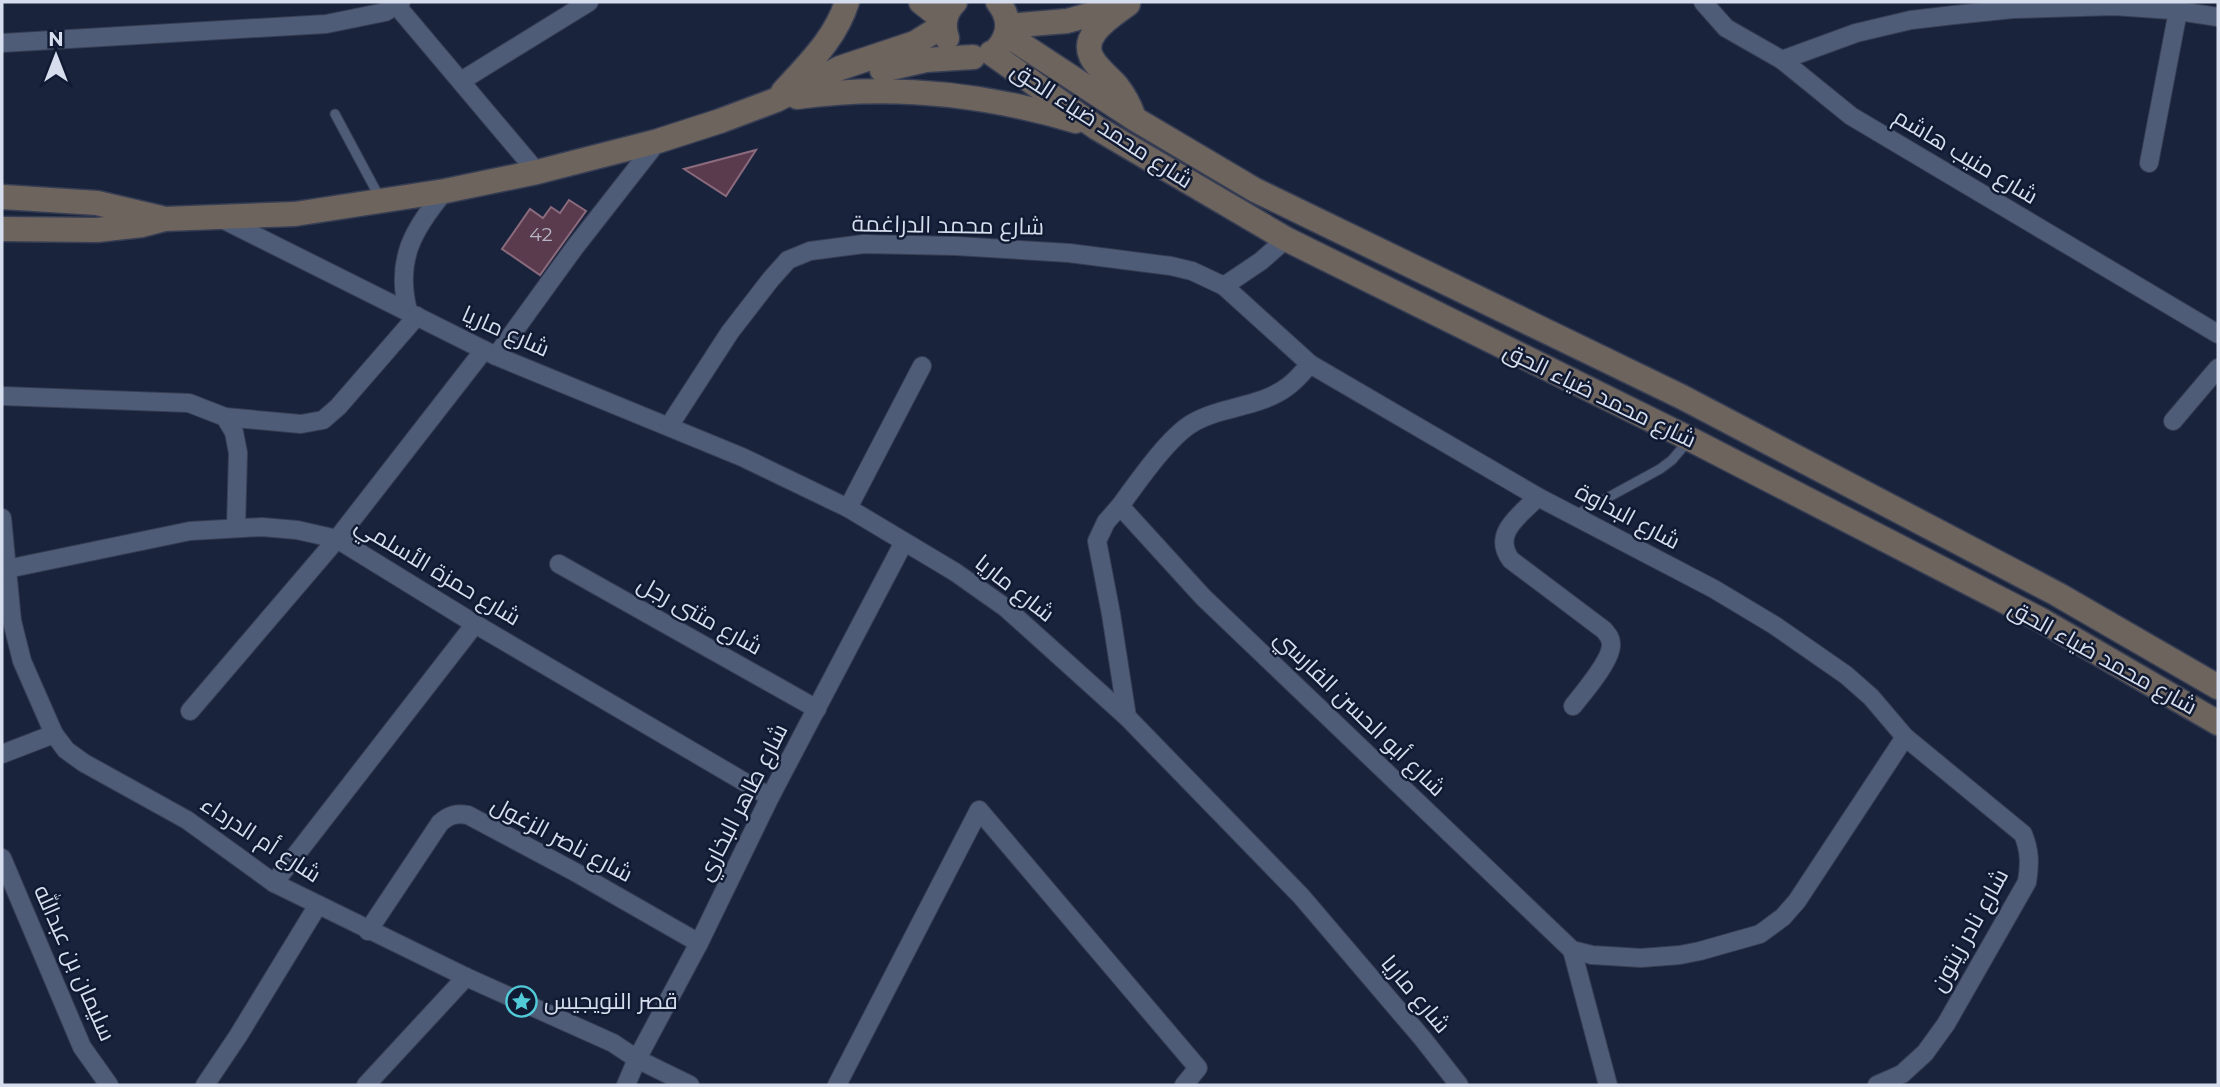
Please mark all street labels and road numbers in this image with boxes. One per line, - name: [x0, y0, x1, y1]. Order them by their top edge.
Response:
- street label: شارع محمد ضياء الحق: [1005, 56, 1198, 196]
- street label: شارع منيب هاشم: [1888, 102, 2043, 212]
- street label: شارع محمد الدراغمة: [851, 209, 1045, 243]
- street label: شارع ماريا: [457, 299, 554, 365]
- street label: شارع محمد ضياء الحق: [1498, 336, 1701, 456]
- street label: شارع البداوة: [1570, 477, 1685, 557]
- street label: شارع حمزة الأسلمي: [348, 511, 526, 635]
- street label: شارع ماريا: [969, 548, 1060, 629]
- street label: شارع مثنى رجل: [632, 569, 767, 663]
- street label: شارع محمد ضياء الحق: [2003, 594, 2202, 722]
- street label: شارع أبو الحسن الفارسي: [1266, 623, 1452, 804]
- street label: شارع طاهر البخاري: [690, 719, 797, 887]
- street label: شارع أم الدرداء: [194, 789, 327, 890]
- street label: شارع ناصر الزغول: [486, 790, 638, 890]
- street label: شارع نادر زيتون: [1924, 864, 2016, 997]
- street label: سليمان بن عبدالله: [28, 880, 123, 1045]
- street label: شارع ماريا: [1374, 949, 1457, 1040]

